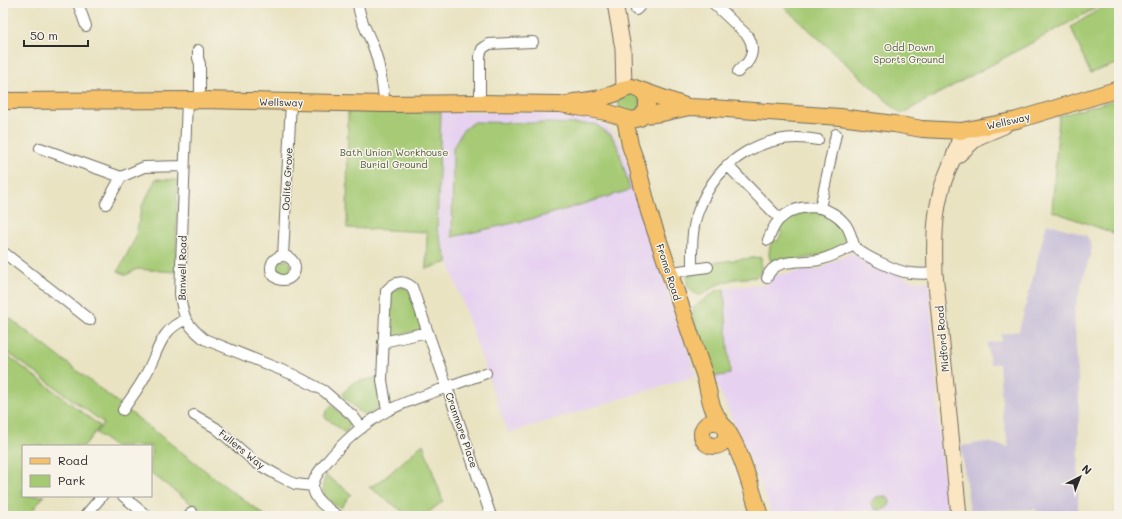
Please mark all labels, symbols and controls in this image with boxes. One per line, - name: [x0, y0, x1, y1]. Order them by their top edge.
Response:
- scale bar: [24, 22, 88, 48]
- text: 50 m: [30, 27, 58, 43]
- park label: Odd Down Sports Ground: [874, 40, 944, 66]
- street label: Wellsway: [259, 95, 303, 109]
- street label: Wellsway: [985, 109, 1031, 133]
- park label: Bath Union Workhouse Burial Ground: [340, 145, 448, 171]
- street label: Oolite Grove: [278, 147, 296, 211]
- street label: Banwell Road: [174, 235, 190, 301]
- street label: Frome Road: [653, 242, 685, 302]
- street label: Midford Road: [932, 305, 952, 373]
- street label: Cranmore Place: [442, 390, 482, 470]
- street label: Fullers Way: [216, 426, 268, 472]
- legend: [22, 445, 152, 497]
- text: Road: [58, 452, 88, 468]
- north arrow: [1060, 457, 1100, 497]
- text: N: [1079, 461, 1095, 478]
- text: Park: [58, 472, 85, 488]

